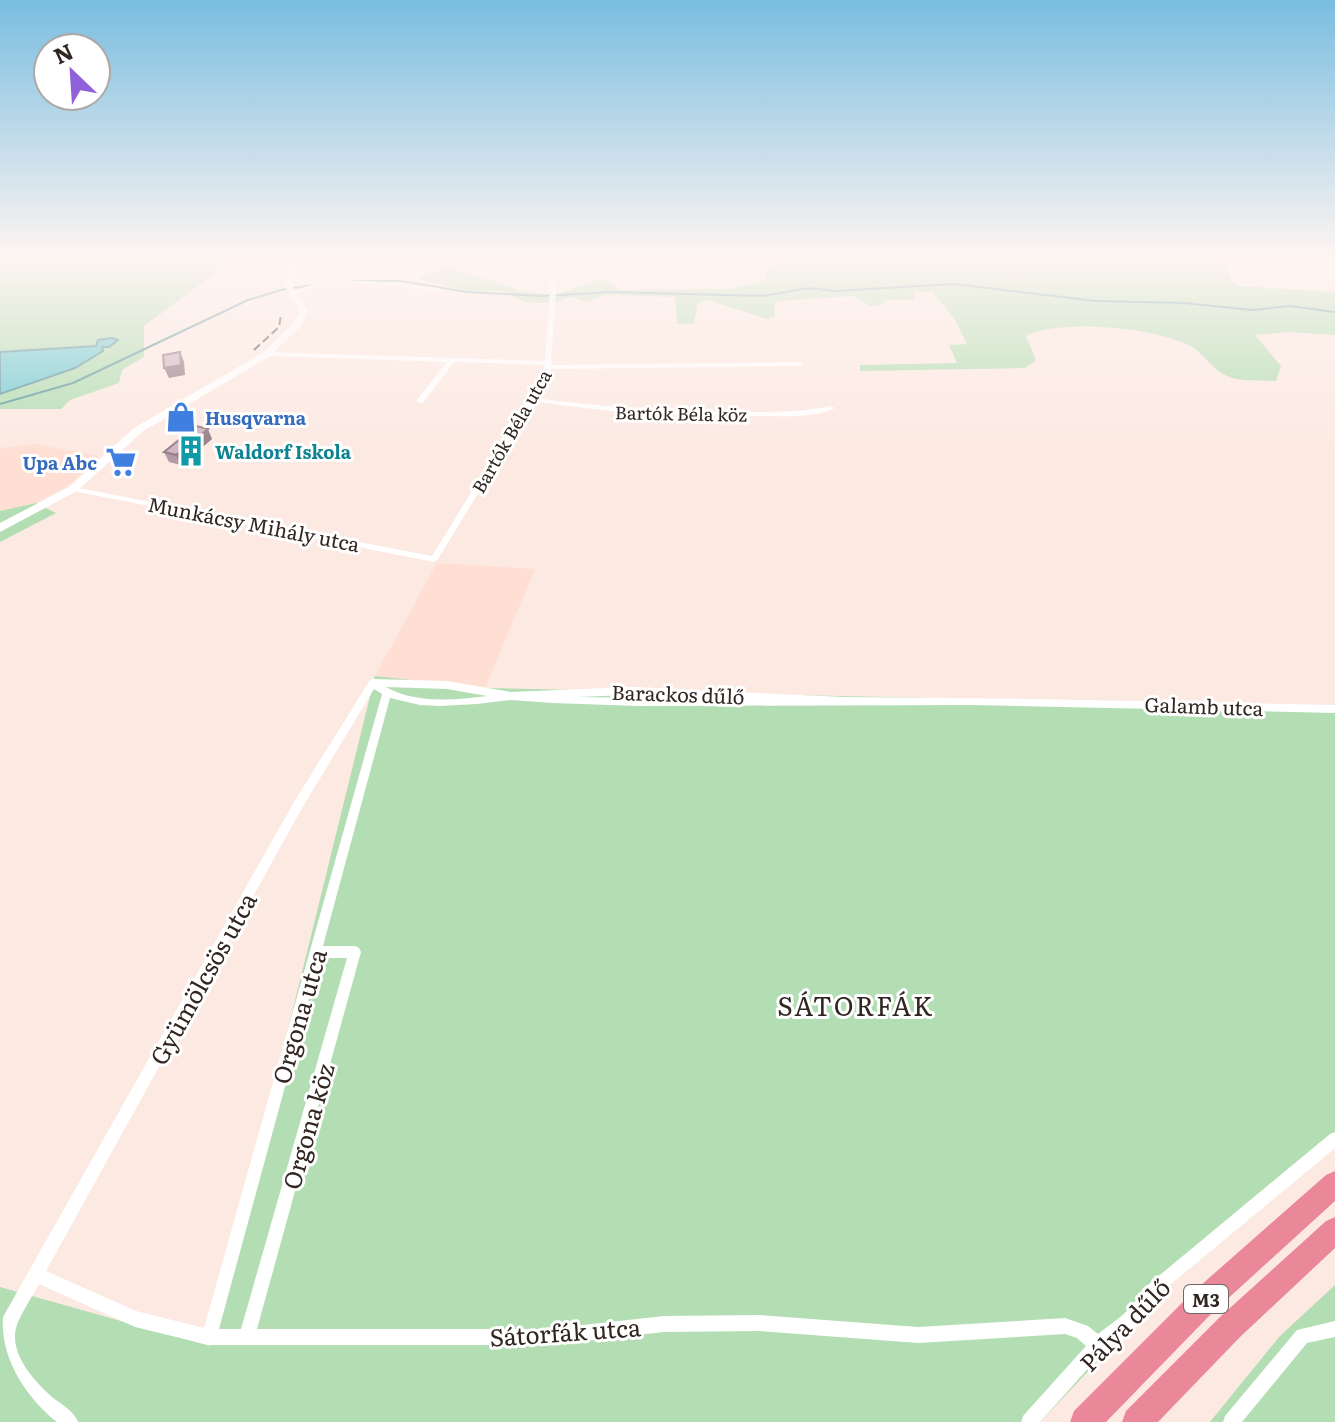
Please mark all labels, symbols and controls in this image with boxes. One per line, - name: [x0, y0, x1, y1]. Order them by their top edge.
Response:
- north arrow: [32, 32, 112, 112]
- text: N: [48, 34, 78, 71]
- street label: Bartók Béla utca: [465, 364, 558, 498]
- street label: Bartók Béla köz: [615, 398, 748, 428]
- shop icon: Husqvarna: [164, 400, 198, 434]
- place label: Husqvarna: [205, 404, 307, 431]
- building icon: Waldorf Iskola: [174, 434, 208, 468]
- place label: Waldorf Iskola: [215, 438, 352, 465]
- supermarket icon: Upa Abc: [104, 445, 138, 479]
- place label: Upa Abc: [23, 449, 97, 476]
- street label: Munkácsy Mihály utca: [146, 488, 363, 558]
- street label: Barackos dűlő: [611, 676, 745, 710]
- street label: Galamb utca: [1144, 688, 1264, 722]
- street label: Gyümölcsös utca: [140, 885, 264, 1071]
- street label: Orgona utca: [262, 944, 334, 1088]
- district label: SÁTORFÁK: [777, 985, 935, 1024]
- street label: Orgona köz: [272, 1058, 342, 1193]
- street label: Pálya dűlő: [1071, 1270, 1177, 1378]
- road number: M3: [1184, 1285, 1228, 1313]
- street label: Sátorfák utca: [488, 1308, 642, 1354]

